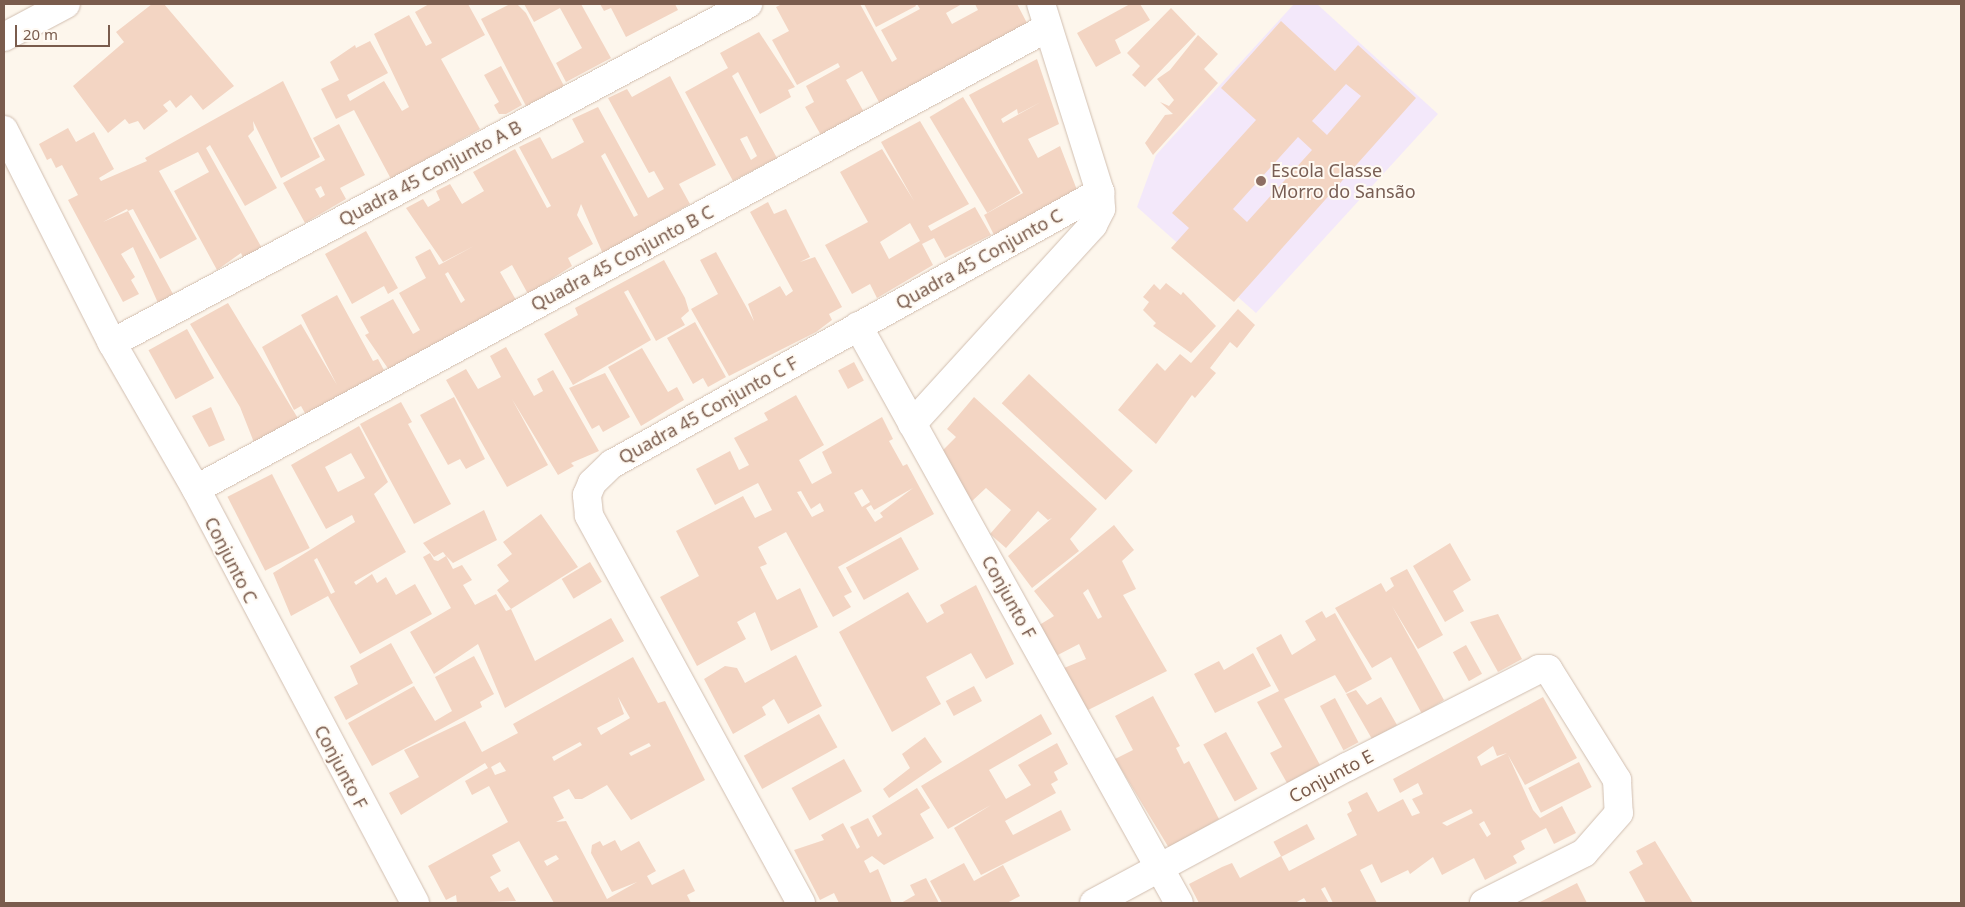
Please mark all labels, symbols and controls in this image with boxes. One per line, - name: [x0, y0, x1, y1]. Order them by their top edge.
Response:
- scale bar: [18, 15, 112, 47]
- text: 20 m: [23, 24, 58, 44]
- street label: Quadra 45 Conjunto A B: [335, 116, 525, 230]
- place label: Escola Classe Morro do Sansão: [1271, 160, 1416, 202]
- marker: Escola Classe Morro do Sansão: [1255, 175, 1267, 187]
- street label: Quadra 45 Conjunto B C: [527, 201, 717, 315]
- street label: Quadra 45 Conjunto C: [892, 204, 1066, 314]
- street label: Quadra 45 Conjunto C F: [615, 352, 801, 468]
- street label: Conjunto C: [200, 513, 262, 607]
- street label: Conjunto F: [977, 552, 1041, 642]
- street label: Conjunto F: [310, 721, 372, 813]
- street label: Conjunto E: [1285, 745, 1377, 807]

